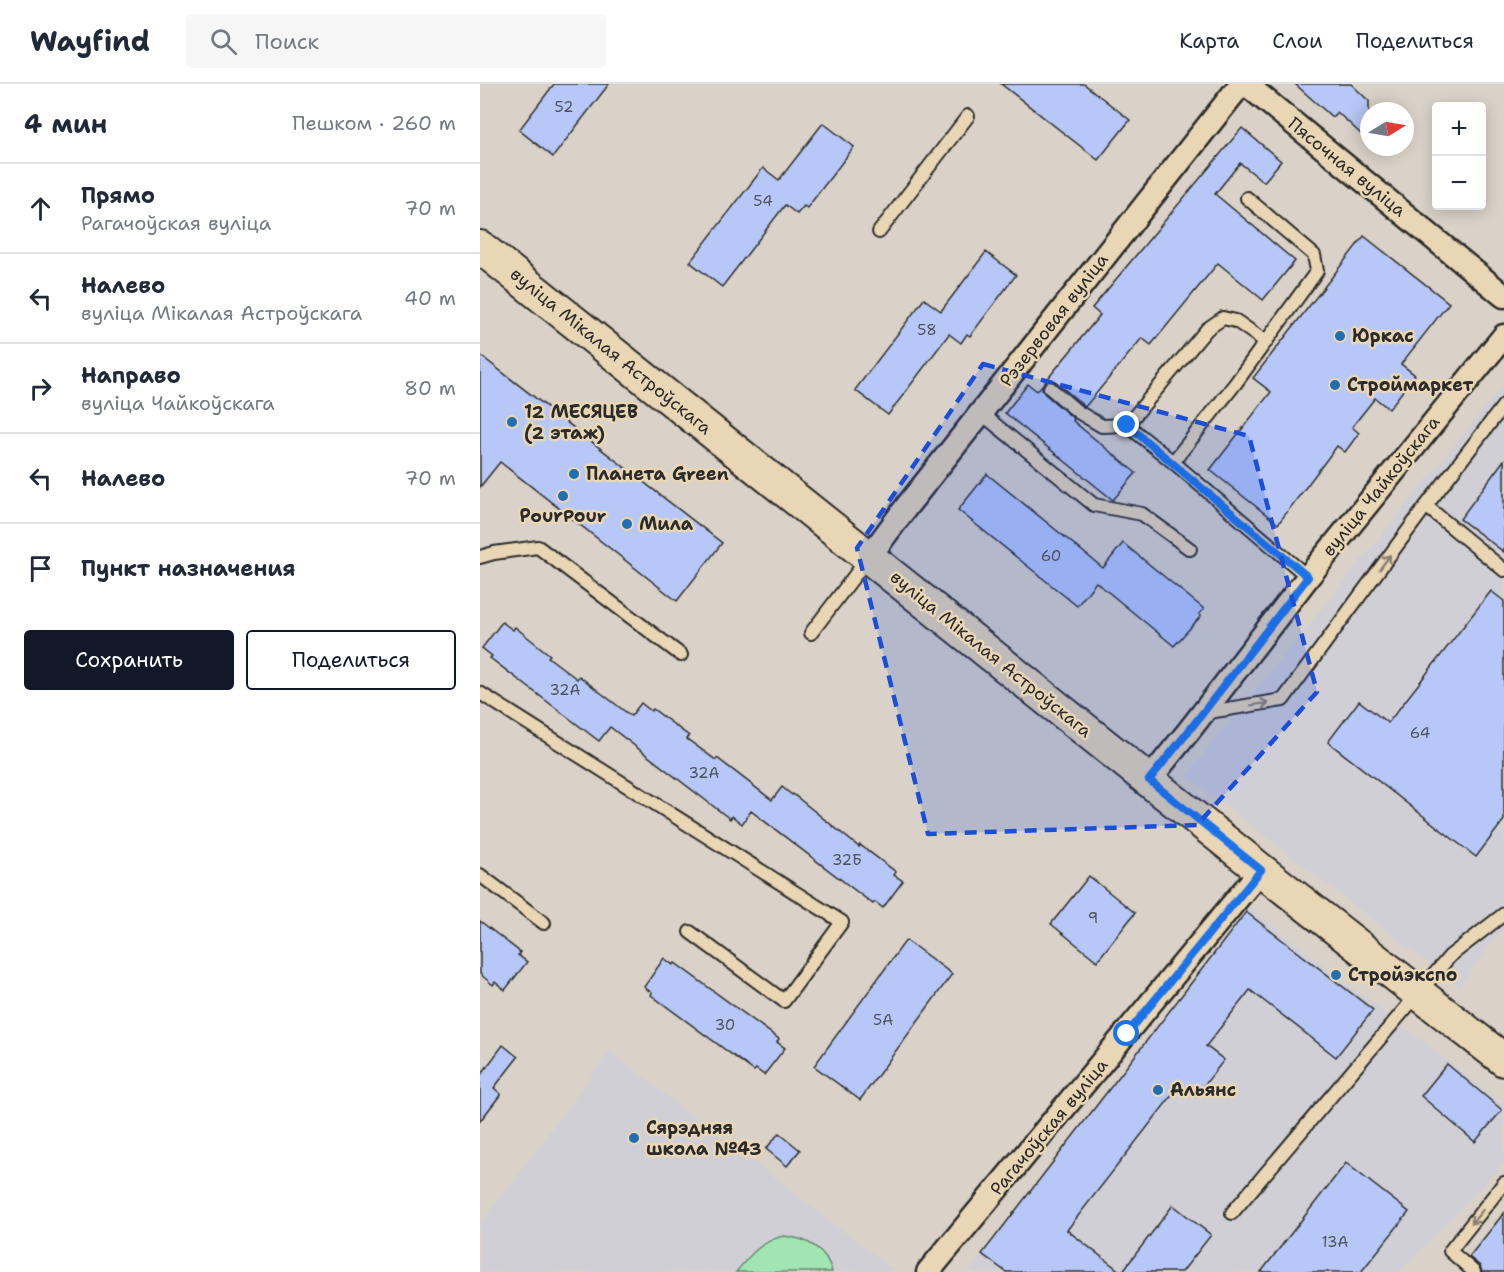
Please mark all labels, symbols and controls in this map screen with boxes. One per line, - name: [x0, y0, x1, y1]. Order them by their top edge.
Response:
- search box: [186, 14, 606, 68]
- text: Wayfind: [30, 22, 150, 60]
- icon: search: [207, 25, 240, 58]
- text: Поиск: [255, 27, 319, 56]
- text: Карта: [1179, 27, 1239, 55]
- text: Слои: [1272, 27, 1323, 55]
- text: Поделиться: [1356, 27, 1474, 55]
- house number: 52: [555, 97, 573, 117]
- north arrow: [1360, 102, 1414, 156]
- map controls: [1432, 102, 1486, 210]
- button: +: [1432, 102, 1486, 156]
- text: 4 мин: [24, 106, 107, 141]
- text: Пешком · 260 m: [292, 110, 456, 136]
- street label: Пясочная вуліца: [1283, 112, 1411, 222]
- button: −: [1432, 156, 1486, 210]
- text: Прямо: [81, 181, 155, 210]
- house number: 54: [753, 191, 773, 211]
- icon: ahead: [24, 192, 57, 225]
- text: 70 m: [404, 195, 456, 221]
- text: Рагачоўская вуліца: [81, 210, 271, 236]
- street label: Рэзервовая вуліца: [994, 248, 1114, 392]
- street label: вуліца Мікалая Астроўскага: [505, 262, 717, 440]
- text: Налево: [81, 271, 165, 300]
- icon: left: [24, 282, 57, 315]
- text: 40 m: [404, 285, 456, 311]
- text: вуліца Мікалая Астроўскага: [81, 300, 362, 326]
- house number: 58: [917, 320, 937, 340]
- place label: Юркас: [1352, 324, 1414, 348]
- marker: Юркас: [1333, 329, 1347, 343]
- text: Направо: [81, 361, 181, 390]
- icon: right: [24, 372, 57, 405]
- place label: Строймаркет: [1347, 373, 1473, 397]
- text: 80 m: [404, 375, 456, 401]
- marker: Строймаркет: [1328, 378, 1342, 392]
- text: вуліца Чайкоўскага: [81, 390, 275, 416]
- place label: 12 МЕСЯЦЕВ (2 этаж): [524, 400, 638, 445]
- route end: [1113, 411, 1139, 437]
- street label: вуліца Чайкоўскага: [1317, 411, 1445, 561]
- marker: 12 МЕСЯЦЕВ (2 этаж): [505, 415, 519, 429]
- icon: left: [24, 462, 57, 495]
- place label: Планета Green: [586, 462, 729, 486]
- text: Налево: [81, 464, 165, 493]
- text: 70 m: [404, 465, 456, 491]
- marker: Планета Green: [567, 467, 581, 481]
- marker: PourPour: [556, 489, 570, 503]
- place label: PourPour: [520, 504, 607, 528]
- place label: Мила: [639, 512, 694, 536]
- marker: Мила: [620, 517, 634, 531]
- house number: 60: [1041, 546, 1061, 566]
- icon: arrive: [24, 552, 57, 585]
- text: Пункт назначения: [81, 554, 295, 583]
- one-way arrow: [1379, 554, 1391, 570]
- street label: вуліца Мікалая Астроўскага: [885, 565, 1097, 743]
- button: Сохранить: [24, 630, 234, 690]
- button: Поделиться: [246, 630, 456, 690]
- house number: 32А: [550, 680, 581, 700]
- one-way arrow: [1250, 698, 1269, 709]
- house number: 64: [1410, 723, 1430, 743]
- house number: 32А: [689, 763, 720, 783]
- house number: 32Б: [832, 850, 862, 870]
- house number: 9: [1088, 908, 1098, 928]
- place label: Стройэкспо: [1348, 963, 1458, 987]
- marker: Стройэкспо: [1329, 968, 1343, 982]
- house number: 5А: [873, 1010, 893, 1030]
- house number: 30: [715, 1015, 735, 1035]
- route start: [1113, 1020, 1139, 1046]
- street label: Рагачоўская вуліца: [985, 1054, 1113, 1200]
- place label: Альянс: [1170, 1078, 1236, 1102]
- marker: Альянс: [1151, 1083, 1165, 1097]
- place label: Сярэдняя школа №43: [646, 1116, 762, 1161]
- marker: Сярэдняя школа №43: [627, 1131, 641, 1145]
- one-way arrow: [1470, 1209, 1483, 1225]
- house number: 13А: [1322, 1232, 1349, 1252]

